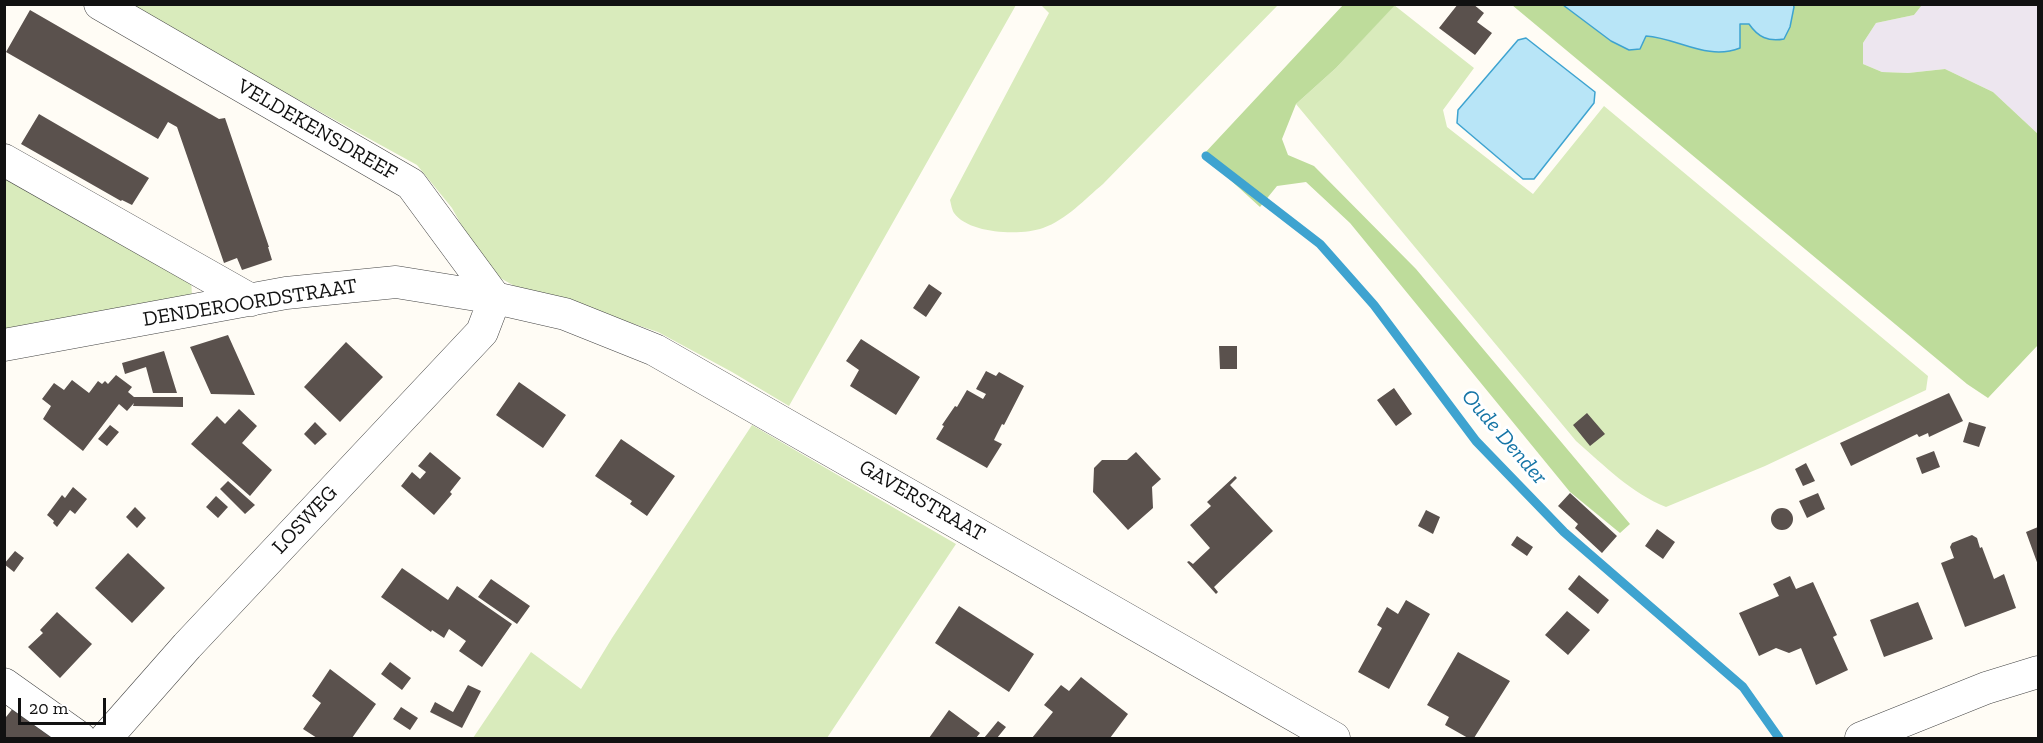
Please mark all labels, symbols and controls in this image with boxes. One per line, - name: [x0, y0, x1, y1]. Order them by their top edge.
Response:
- street label: VELDEKENSDREEF: [232, 74, 402, 186]
- street label: DENDEROORDSTRAAT: [141, 274, 359, 332]
- water label: Oude Dender: [1456, 384, 1552, 490]
- street label: GAVERSTRAAT: [854, 455, 990, 547]
- street label: LOSWEG: [267, 481, 343, 559]
- scale bar: [21, 686, 110, 724]
- text: 20 m: [29, 697, 68, 719]

